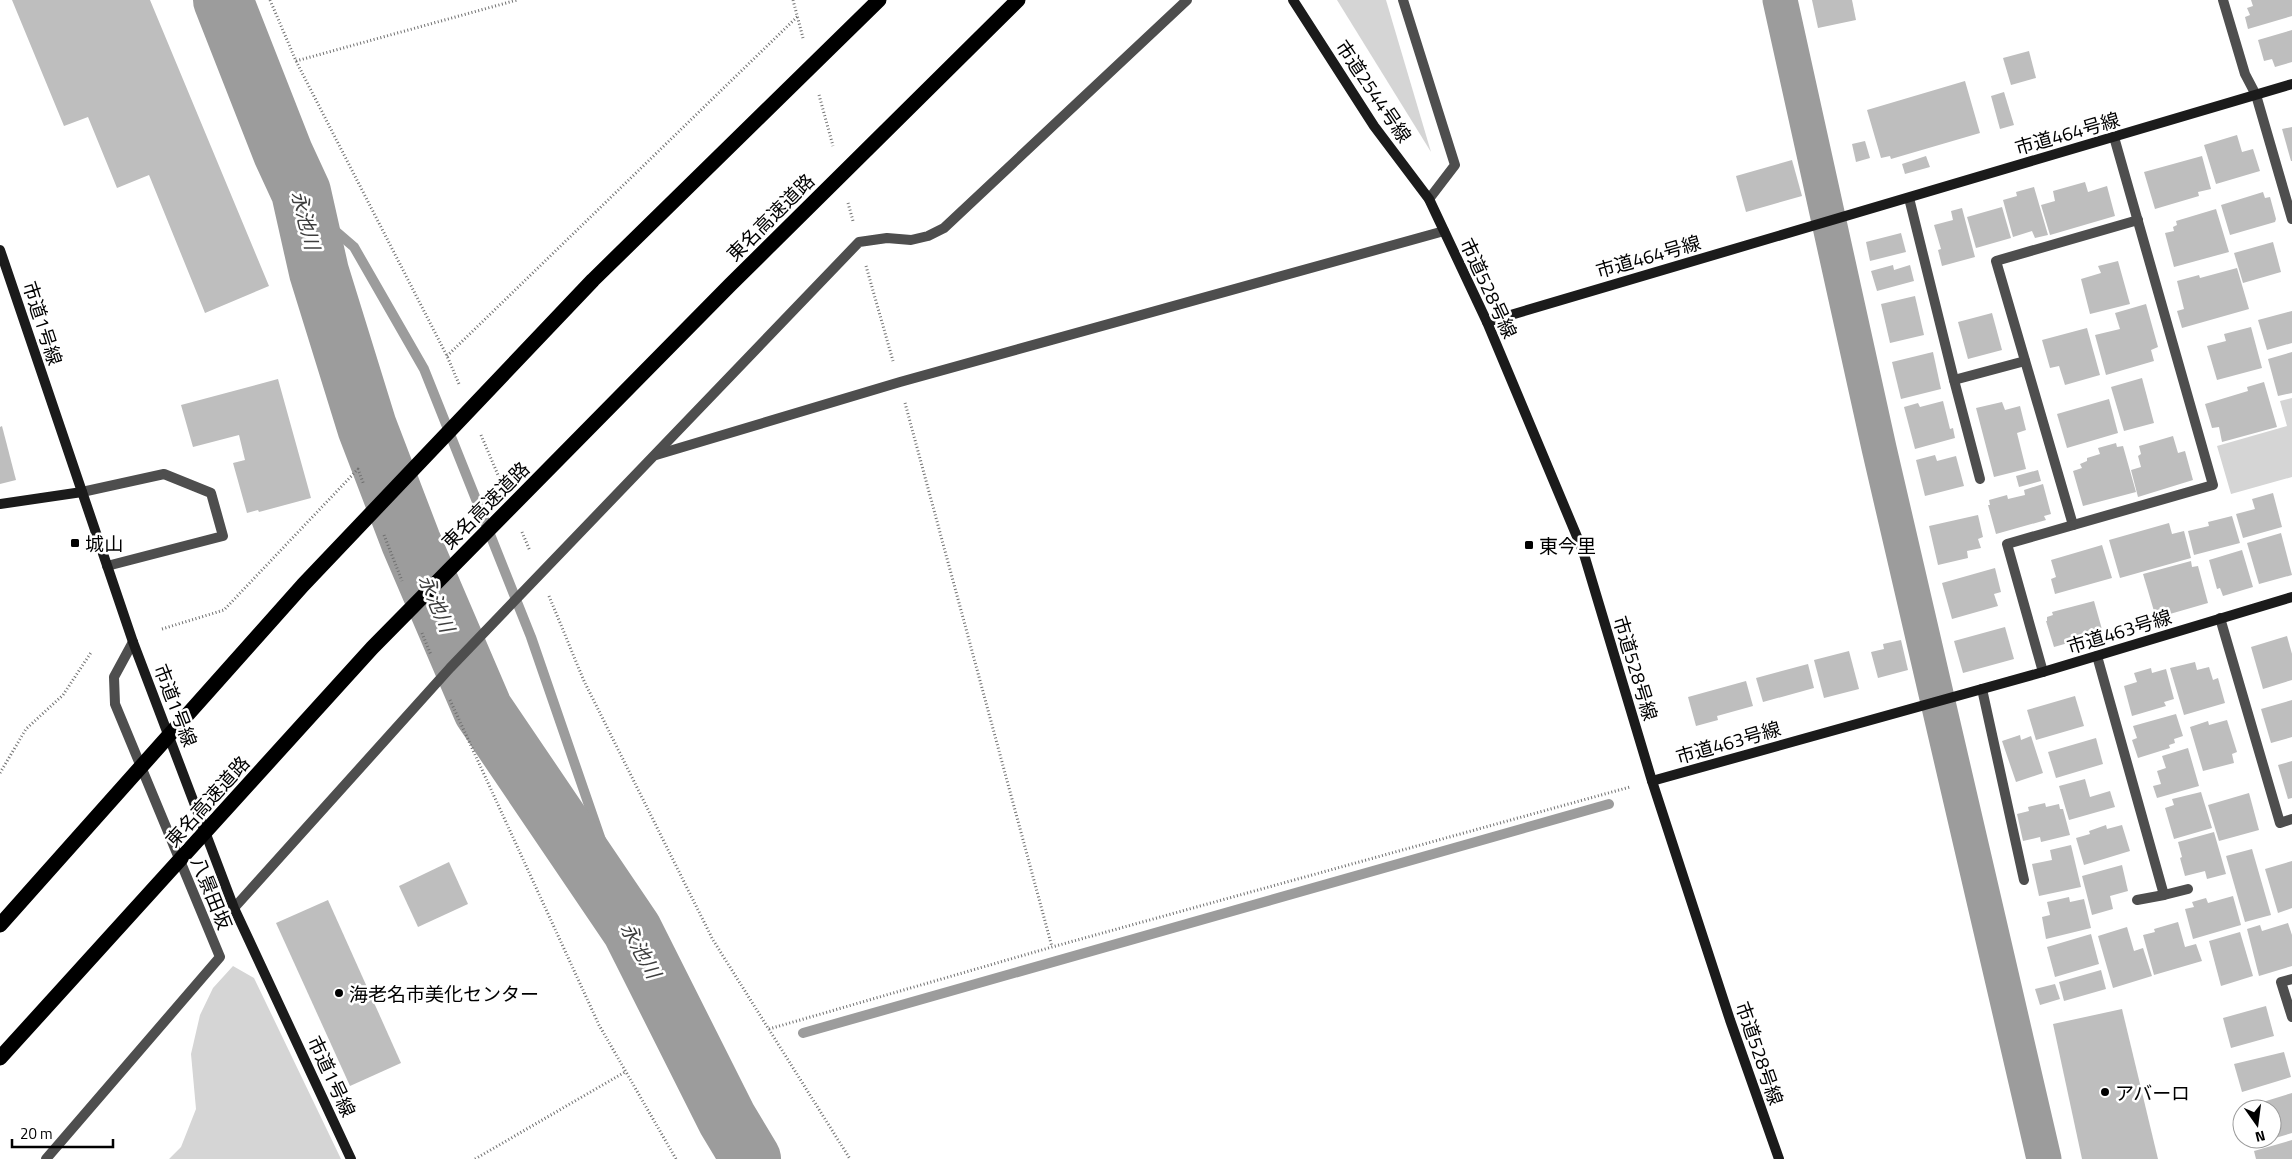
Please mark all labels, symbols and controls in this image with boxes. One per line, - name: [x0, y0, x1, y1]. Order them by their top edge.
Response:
- street label: 市道2544号線: [1329, 34, 1419, 148]
- street label: 市道464号線: [2011, 104, 2123, 162]
- street label: 東名高速道路: [719, 166, 821, 268]
- water label: 永池川: [284, 187, 329, 255]
- street label: 市道464号線: [1592, 227, 1704, 285]
- street label: 市道528号線: [1453, 233, 1525, 343]
- street label: 市道1号線: [16, 277, 70, 369]
- street label: 東名高速道路: [434, 454, 536, 556]
- place label: 城山: [85, 529, 123, 558]
- place label: 東今里: [1539, 531, 1596, 560]
- marker: 城山: [69, 537, 81, 549]
- marker: 東今里: [1523, 539, 1535, 551]
- water label: 永池川: [411, 569, 464, 639]
- street label: 市道463号線: [2063, 601, 2175, 661]
- street label: 市道528号線: [1606, 612, 1666, 724]
- street label: 市道1号線: [147, 659, 205, 751]
- street label: 市道463号線: [1672, 713, 1784, 771]
- street label: 東名高速道路: [158, 749, 256, 853]
- street label: 八景田坂: [184, 852, 240, 934]
- water label: 永池川: [613, 916, 670, 986]
- place label: 海老名市美化センター: [349, 979, 539, 1008]
- marker: 海老名市美化センター: [333, 987, 345, 999]
- street label: 市道528号線: [1729, 997, 1791, 1109]
- street label: 市道1号線: [301, 1031, 363, 1121]
- place label: アバーロ: [2115, 1078, 2190, 1107]
- marker: アバーロ: [2099, 1086, 2111, 1098]
- north arrow: [2232, 1099, 2282, 1149]
- scale bar: [12, 1116, 114, 1148]
- text: 20 m: [20, 1122, 53, 1145]
- text: N: [2253, 1126, 2268, 1148]

